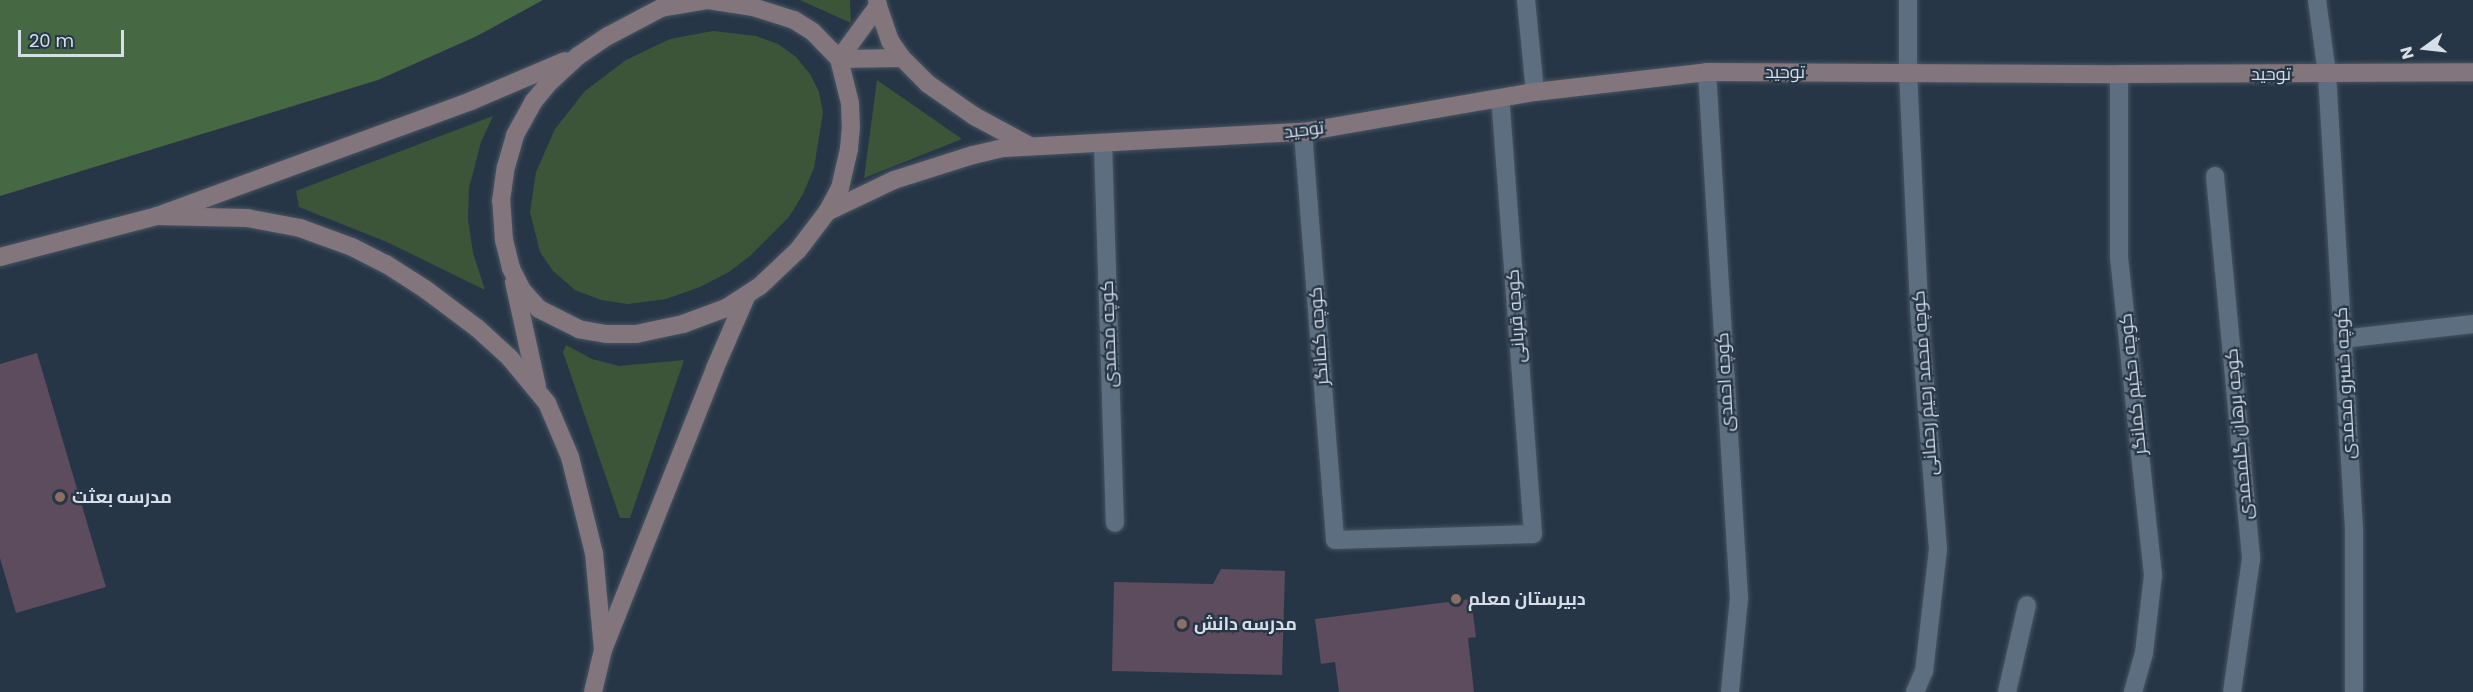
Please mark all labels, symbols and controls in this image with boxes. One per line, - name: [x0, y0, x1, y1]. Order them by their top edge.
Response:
- scale bar: [21, 18, 128, 56]
- north arrow: [2395, 18, 2455, 78]
- text: 20 m: [29, 28, 74, 53]
- text: N: [2394, 44, 2420, 62]
- street label: توحید: [1765, 61, 1805, 83]
- street label: توحید: [2251, 63, 2291, 85]
- street label: توحید: [1283, 117, 1325, 143]
- street label: کوچه قربانی: [1502, 268, 1530, 364]
- street label: کوچه محمدی: [1096, 280, 1122, 388]
- street label: کوچه کمانگر: [1305, 286, 1333, 386]
- street label: کوچه محمد رحیم رحمانی: [1908, 290, 1942, 476]
- street label: کوچه خسرو محمدی: [2330, 306, 2360, 460]
- street label: کوچه حکیم کمانگر: [2115, 312, 2151, 456]
- street label: کوچه احمدی: [1712, 332, 1738, 432]
- street label: کوچه برهان گلمحمدی: [2221, 347, 2257, 521]
- place label: مدرسه بعثت: [72, 486, 172, 508]
- marker: مدرسه بعثت: [53, 490, 67, 504]
- place label: دبیرستان معلم: [1468, 588, 1586, 610]
- marker: دبیرستان معلم: [1449, 592, 1463, 606]
- place label: مدرسه دانش: [1194, 613, 1297, 635]
- marker: مدرسه دانش: [1175, 617, 1189, 631]

